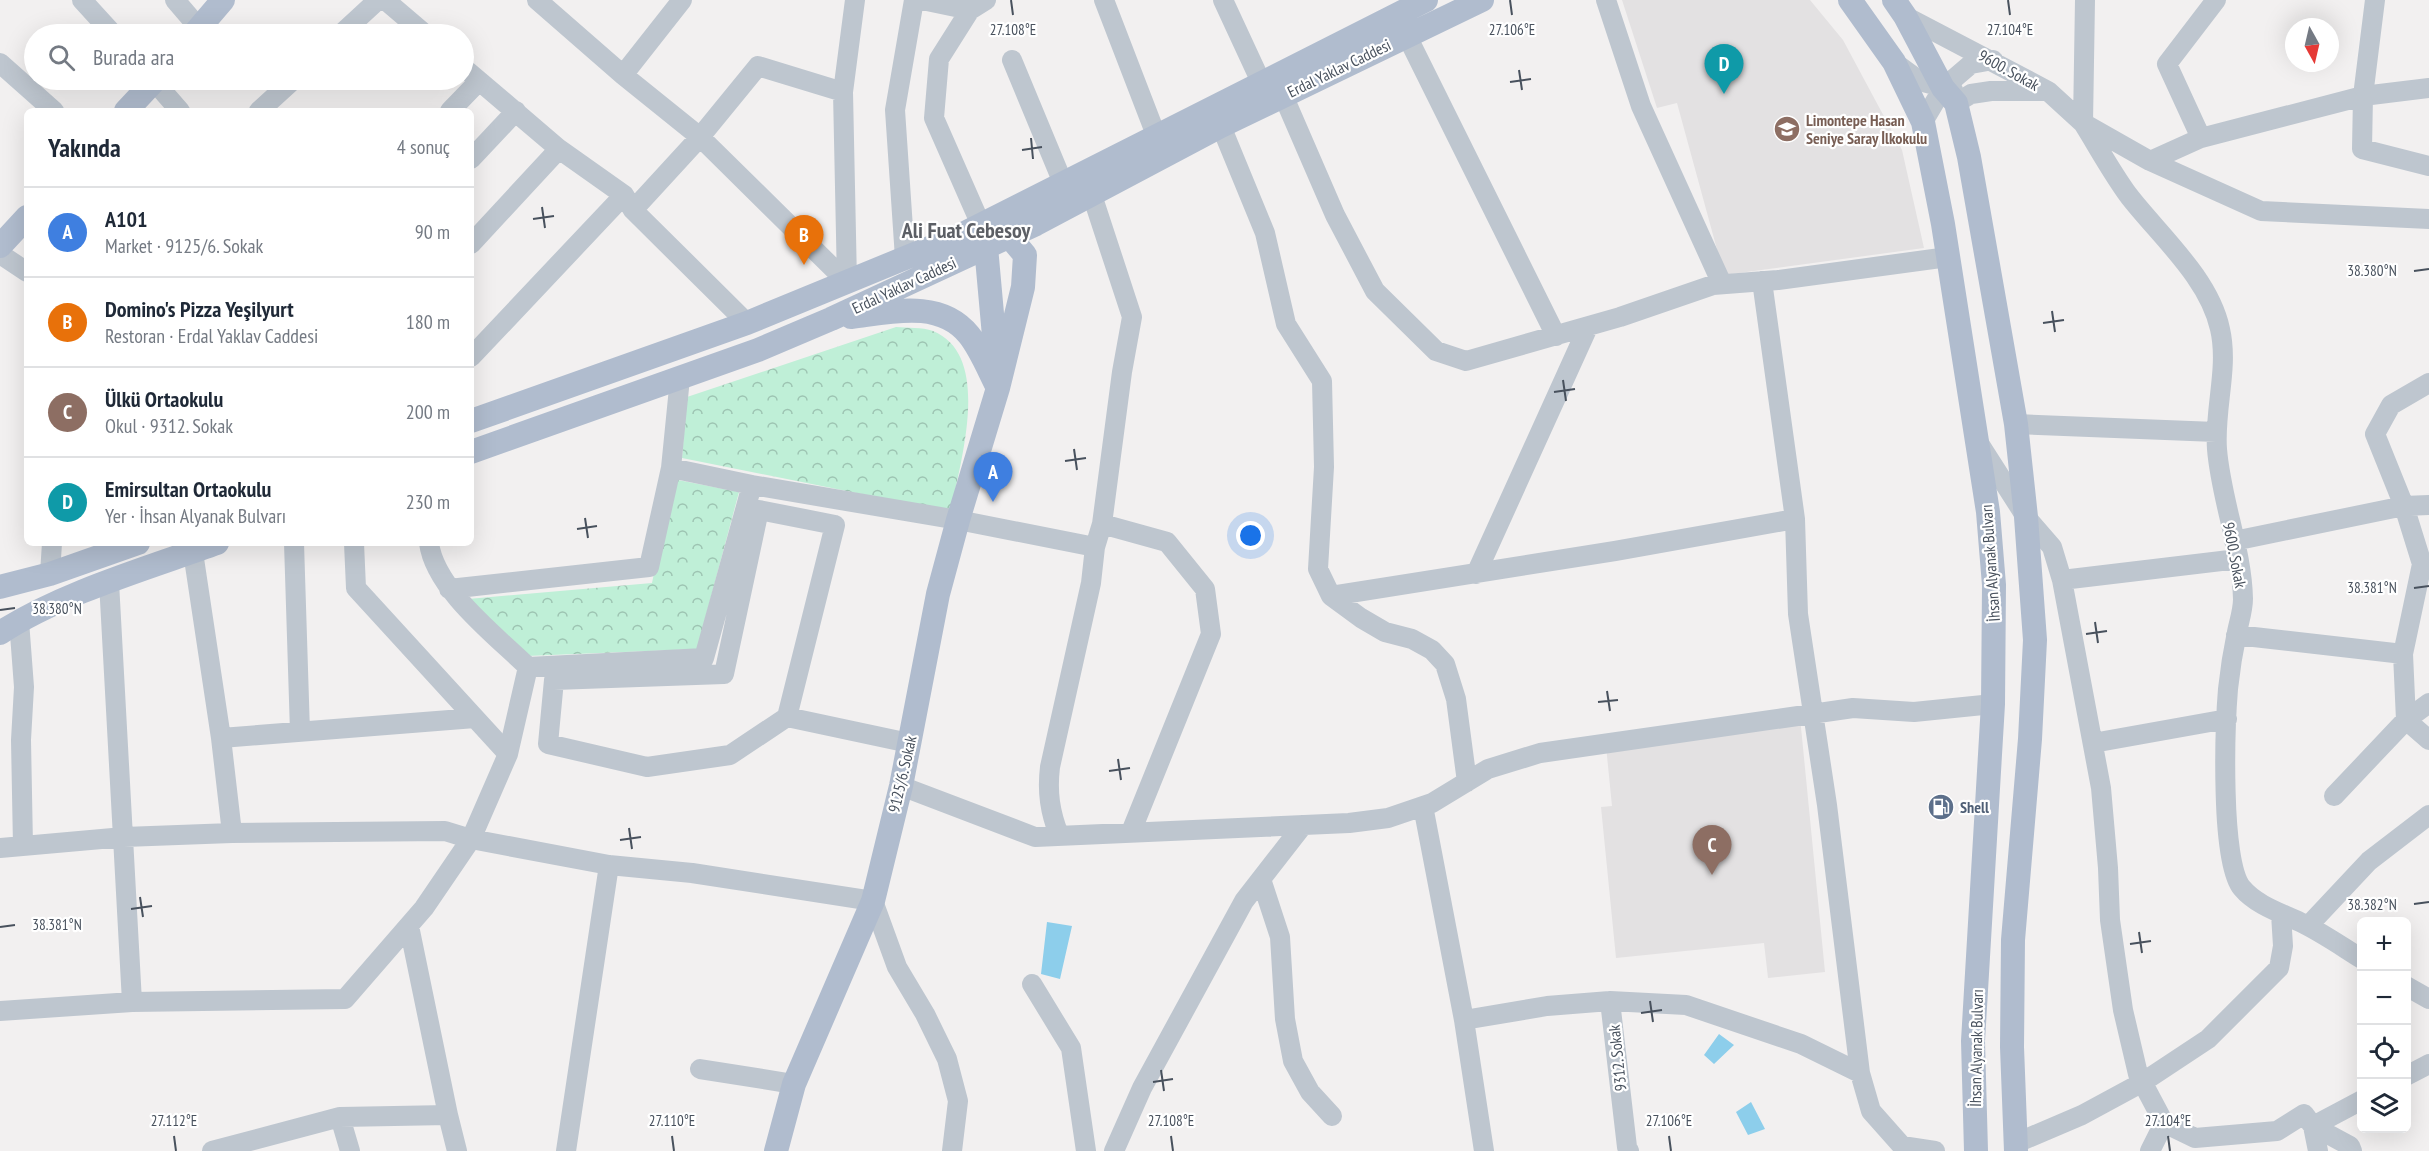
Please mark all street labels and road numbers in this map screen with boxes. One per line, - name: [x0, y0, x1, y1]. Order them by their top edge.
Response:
- street label: Erdal Yaklav Caddesi: [1284, 34, 1394, 102]
- street label: 9600. Sokak: [1975, 45, 2044, 95]
- street label: Erdal Yaklav Caddesi: [849, 252, 959, 318]
- street label: İhsan Alyanak Bulvarı: [1976, 504, 2004, 622]
- street label: 9600. Sokak: [2219, 520, 2251, 590]
- street label: 9125/6. Sokak: [883, 733, 921, 814]
- street label: İhsan Alyanak Bulvarı: [1965, 989, 1987, 1107]
- street label: 9312. Sokak: [1603, 1023, 1630, 1092]

